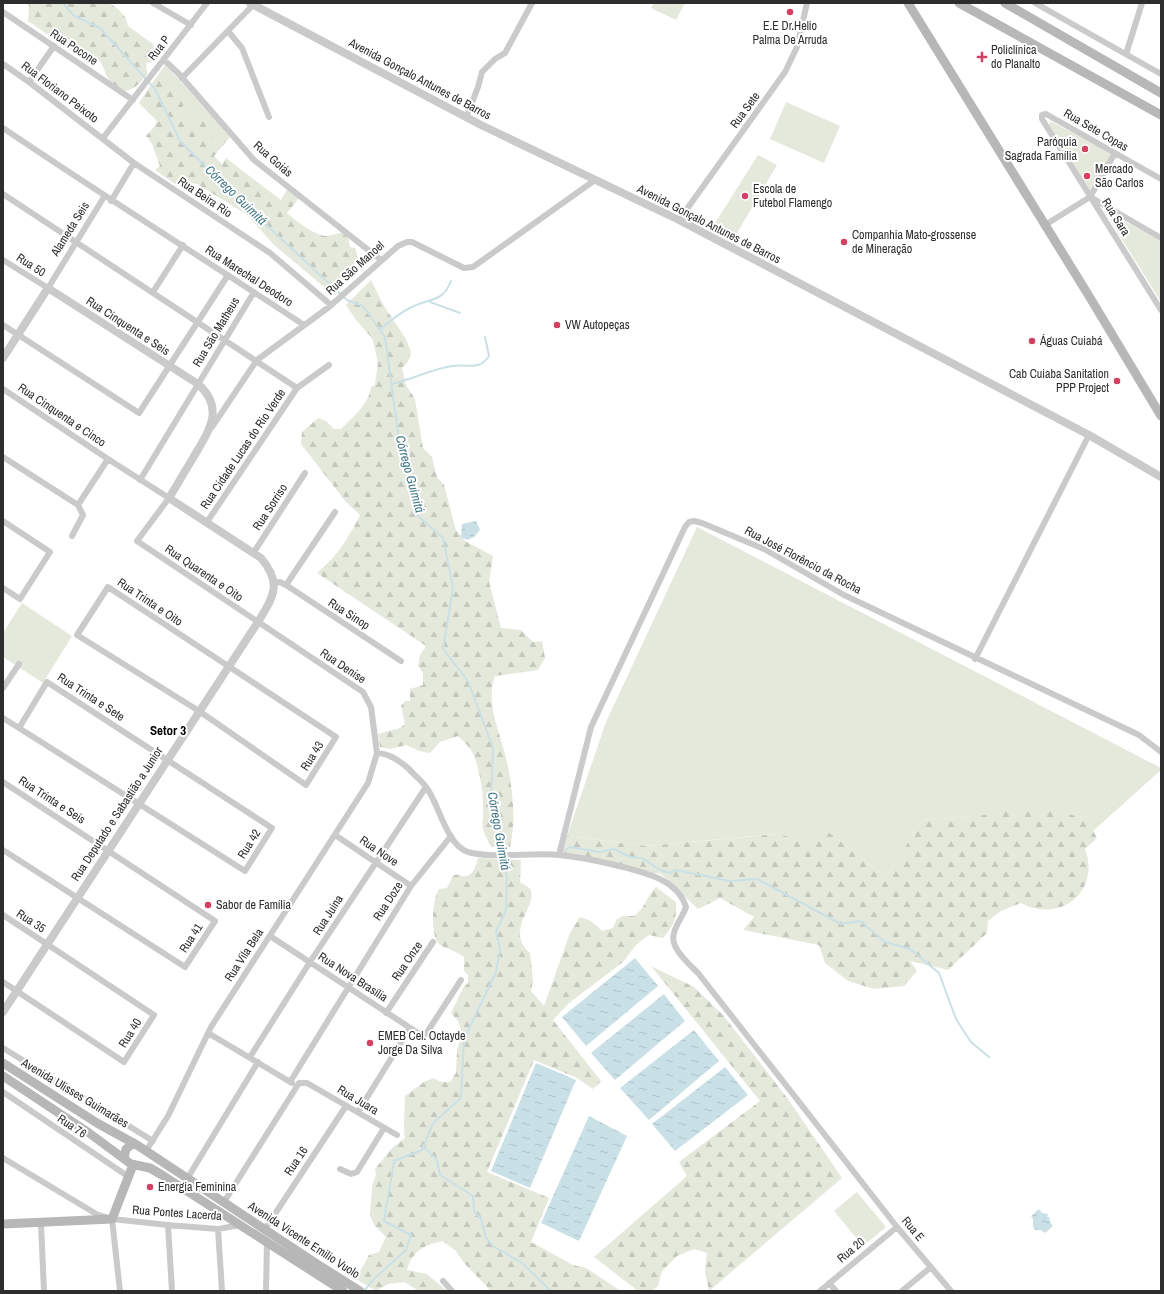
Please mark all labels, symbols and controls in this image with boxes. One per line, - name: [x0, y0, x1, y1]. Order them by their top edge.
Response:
- marker: E.E Dr.Helio Palma De Arruda: [785, 7, 795, 17]
- place label: E.E Dr.Helio Palma De Arruda: [753, 18, 828, 48]
- street label: Rua Pocone: [47, 25, 101, 69]
- street label: Rua P: [144, 32, 174, 64]
- street label: Avenida Gonçalo Antunes de Barros: [345, 34, 494, 123]
- place label: Policlínica do Planalto: [991, 42, 1040, 72]
- marker: Policlínica do Planalto: [976, 51, 988, 63]
- street label: Rua Floriano Peixoto: [18, 58, 102, 126]
- street label: Rua Sete: [726, 89, 764, 131]
- street label: Rua Sete Copas: [1061, 105, 1131, 155]
- place label: Paróquia Sagrada Família: [1005, 134, 1078, 164]
- street label: Rua Goiás: [250, 138, 296, 181]
- marker: Paróquia Sagrada Família: [1080, 144, 1090, 154]
- water label: Córrego Guimitá: [202, 161, 271, 229]
- place label: Mercado São Carlos: [1095, 161, 1144, 191]
- marker: Mercado São Carlos: [1082, 171, 1092, 181]
- street label: Rua Beira Rio: [175, 173, 235, 221]
- street label: Avenida Gonçalo Antunes de Barros: [634, 180, 784, 267]
- place label: Escola de Futebol Flamengo: [753, 181, 832, 211]
- marker: Escola de Futebol Flamengo: [740, 191, 750, 201]
- street label: Rua Sara: [1098, 195, 1134, 239]
- street label: Alameda Seis: [46, 199, 93, 260]
- place label: Companhia Mato-grossense de Mineração: [852, 227, 976, 257]
- marker: Companhia Mato-grossense de Mineração: [839, 237, 849, 247]
- street label: Rua São Manoel: [322, 238, 388, 298]
- street label: Rua Marechal Deodoro: [202, 242, 296, 310]
- street label: Rua 50: [13, 250, 49, 280]
- street label: Rua Cinquenta e Seis: [83, 293, 173, 359]
- street label: Rua São Matheus: [189, 294, 243, 370]
- place label: VW Autopeças: [565, 317, 630, 333]
- marker: VW Autopeças: [552, 320, 562, 330]
- place label: Águas Cuiabá: [1039, 333, 1103, 349]
- marker: Águas Cuiabá: [1027, 336, 1037, 346]
- place label: Cab Cuiaba Sanitation PPP Project: [1009, 366, 1109, 396]
- marker: Cab Cuiaba Sanitation PPP Project: [1112, 376, 1122, 386]
- street label: Rua Cinquenta e Cinco: [15, 380, 109, 450]
- street label: Rua Cidade Lucas do Rio Verde: [197, 386, 289, 512]
- water label: Córrego Guimitá: [392, 433, 429, 515]
- street label: Rua Sorriso: [249, 481, 291, 533]
- street label: Rua José Florêncio da Rocha: [742, 522, 865, 598]
- street label: Rua Quarenta e Oito: [162, 541, 246, 605]
- street label: Rua Trinta e Oito: [114, 574, 186, 630]
- street label: Rua Sinop: [325, 595, 373, 633]
- street label: Rua Denise: [317, 645, 369, 687]
- street label: Rua Trinta e Sete: [54, 669, 128, 725]
- district label: Setor 3: [150, 722, 186, 739]
- street label: Rua 43: [297, 738, 327, 774]
- street label: Rua Deputado e Sabastião a Junior: [68, 743, 167, 884]
- street label: Rua Trinta e Seis: [16, 772, 89, 828]
- water label: Córrego Guimitá: [484, 790, 514, 872]
- street label: Rua 42: [234, 826, 264, 862]
- street label: Rua Nove: [356, 832, 402, 870]
- street label: Rua Doze: [369, 878, 407, 924]
- street label: Rua Juina: [309, 891, 347, 938]
- place label: Sabor de Família: [216, 897, 292, 913]
- marker: Sabor de Família: [203, 900, 213, 910]
- street label: Rua 35: [13, 906, 49, 937]
- street label: Rua 41: [176, 920, 207, 956]
- street label: Rua Vila Bela: [221, 925, 267, 985]
- street label: Rua Onze: [388, 938, 426, 984]
- street label: Rua Nova Brasília: [315, 949, 391, 1006]
- street label: Rua 40: [115, 1015, 145, 1051]
- place label: EMEB Cel. Octayde Jorge Da Silva: [378, 1028, 466, 1058]
- marker: EMEB Cel. Octayde Jorge Da Silva: [365, 1038, 375, 1048]
- street label: Avenida Ulisses Guimarães: [18, 1054, 132, 1131]
- street label: Rua Juara: [334, 1081, 382, 1119]
- street label: Rua 76: [54, 1110, 90, 1142]
- street label: Rua 16: [280, 1143, 312, 1179]
- place label: Energia Feminina: [158, 1179, 237, 1195]
- marker: Energia Feminina: [145, 1182, 155, 1192]
- street label: Avenida Vicente Emilio Vuolo: [244, 1197, 363, 1282]
- street label: Rua Pontes Lacerda: [132, 1202, 223, 1224]
- street label: Rua E: [898, 1213, 928, 1245]
- street label: Rua 20: [834, 1234, 868, 1266]

